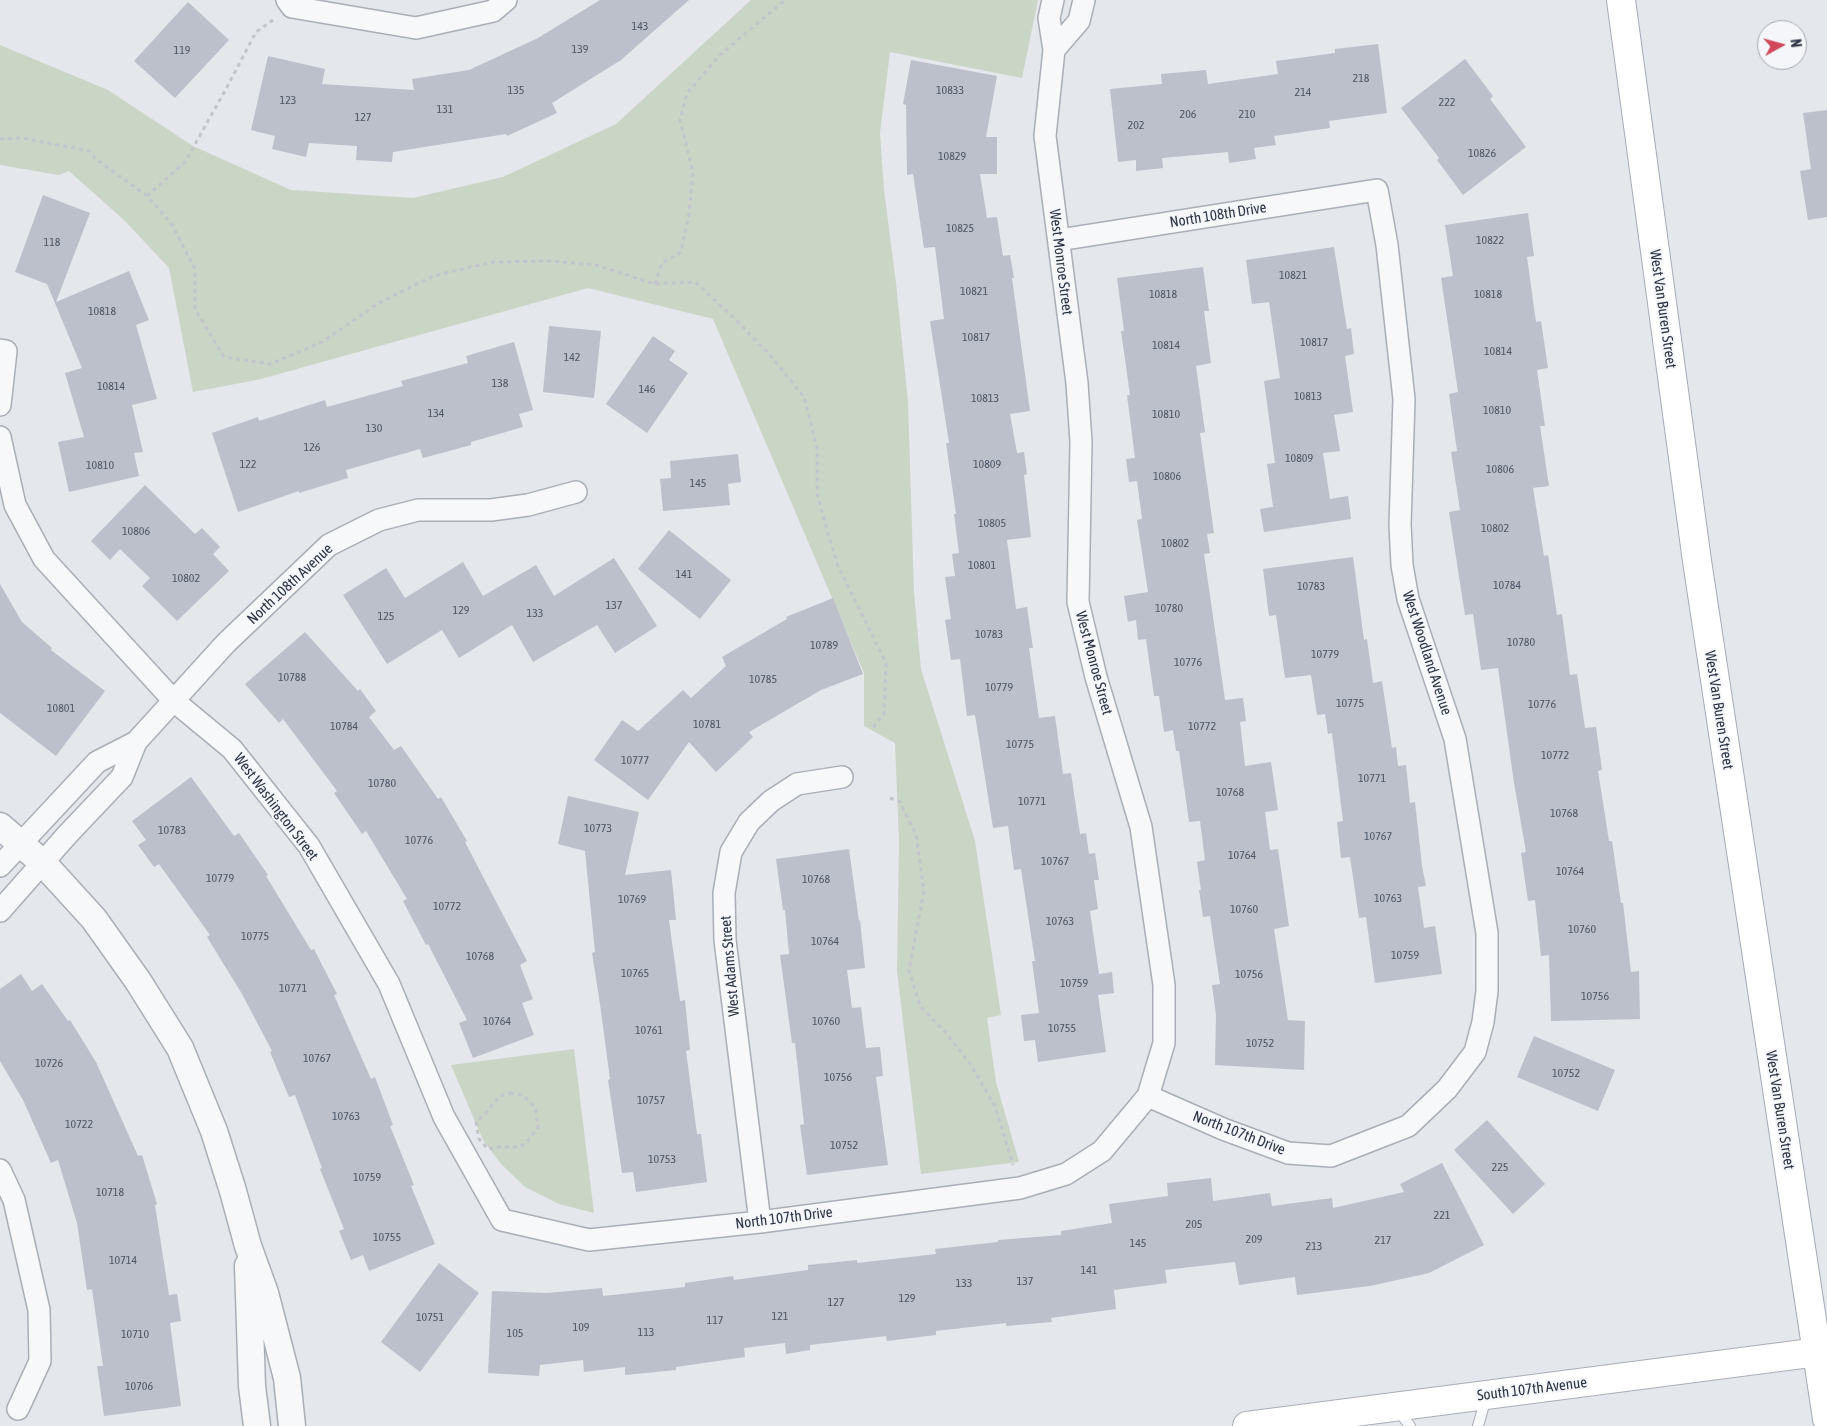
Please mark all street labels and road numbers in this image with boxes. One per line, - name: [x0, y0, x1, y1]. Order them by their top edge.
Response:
- street label: North 108th Drive: [1168, 198, 1268, 232]
- street label: West Monroe Street: [1046, 208, 1076, 316]
- street label: West Van Buren Street: [1646, 248, 1680, 370]
- street label: North 108th Avenue: [244, 540, 336, 628]
- street label: West Woodland Avenue: [1398, 589, 1456, 717]
- street label: West Monroe Street: [1072, 609, 1116, 717]
- street label: West Van Buren Street: [1701, 649, 1737, 771]
- street label: West Washington Street: [230, 750, 322, 864]
- street label: West Adams Street: [717, 915, 743, 1017]
- street label: West Van Buren Street: [1762, 1049, 1798, 1171]
- street label: North 107th Drive: [1190, 1107, 1288, 1159]
- street label: North 107th Drive: [734, 1203, 834, 1233]
- street label: South 107th Avenue: [1476, 1373, 1588, 1405]

